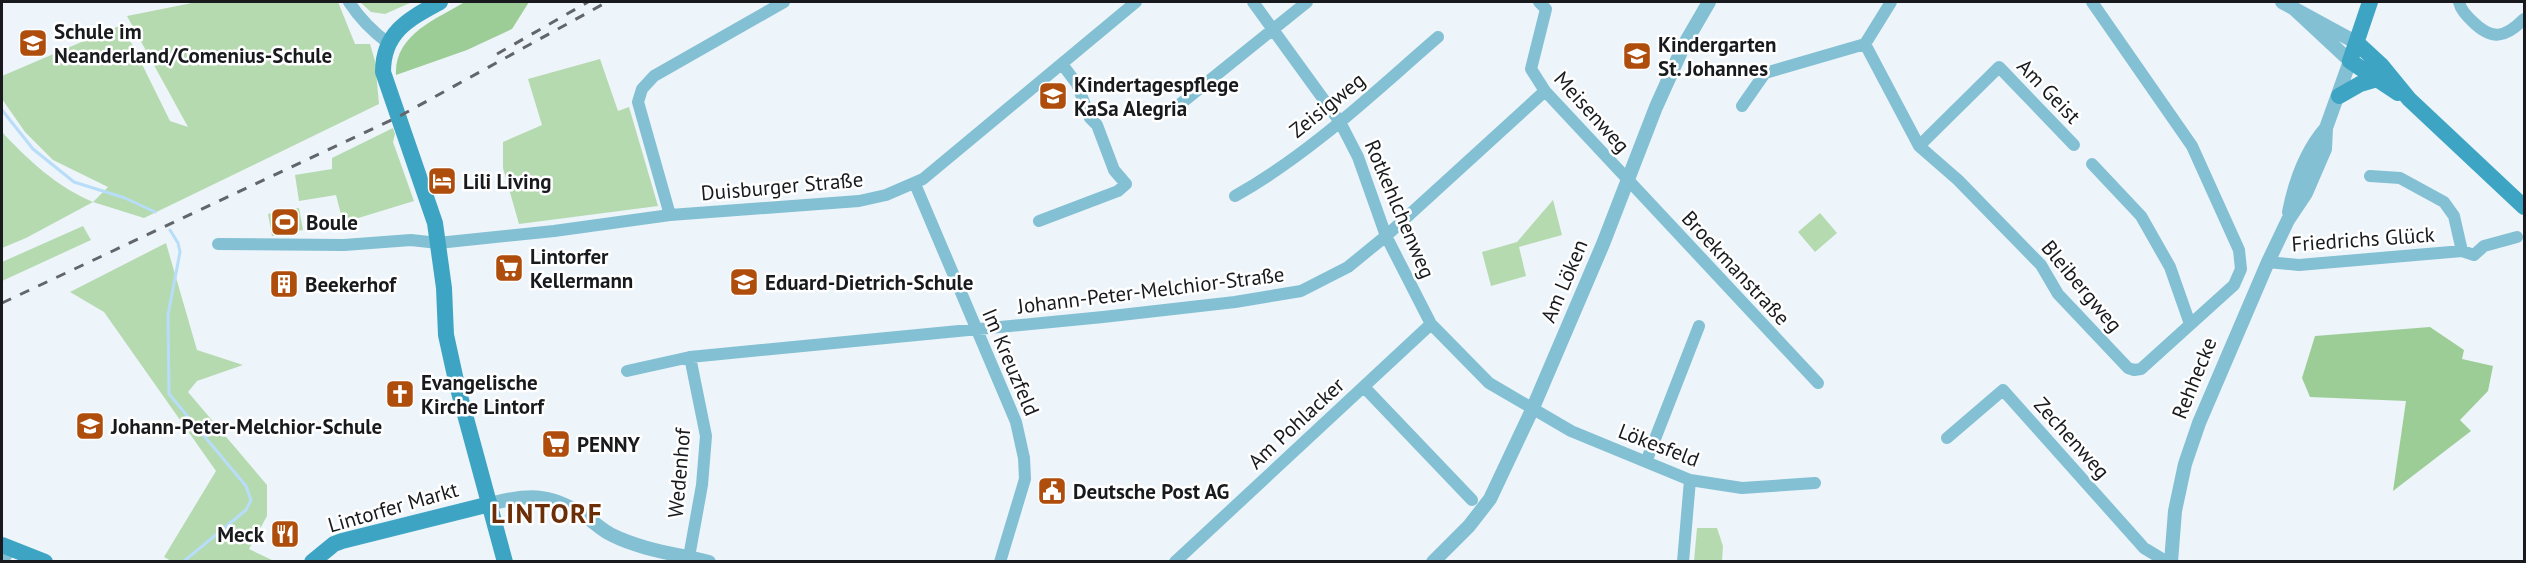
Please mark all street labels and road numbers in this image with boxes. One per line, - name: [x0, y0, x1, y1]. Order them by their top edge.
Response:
- street label: Am Geist: [2011, 53, 2087, 129]
- street label: Zeisigweg: [1284, 66, 1370, 144]
- street label: Meisenweg: [1548, 66, 1636, 158]
- street label: Rotkehlchenweg: [1359, 136, 1441, 282]
- street label: Duisburger Straße: [700, 165, 864, 207]
- street label: Broekmanstraße: [1676, 205, 1796, 331]
- street label: Friedrichs Glück: [2290, 221, 2436, 257]
- street label: Bleibergweg: [2036, 234, 2128, 338]
- street label: Am Löken: [1534, 235, 1594, 327]
- street label: Johann-Peter-Melchior-Straße: [1015, 260, 1286, 320]
- street label: Im Kreuzfeld: [976, 304, 1046, 420]
- street label: Rehhecke: [2165, 333, 2223, 423]
- street label: Am Pohlacker: [1242, 371, 1350, 475]
- street label: Zechenweg: [2028, 391, 2116, 485]
- street label: Lökesfeld: [1615, 417, 1703, 473]
- street label: Wedenhof: [662, 426, 696, 519]
- street label: Lintorfer Markt: [325, 475, 461, 539]

